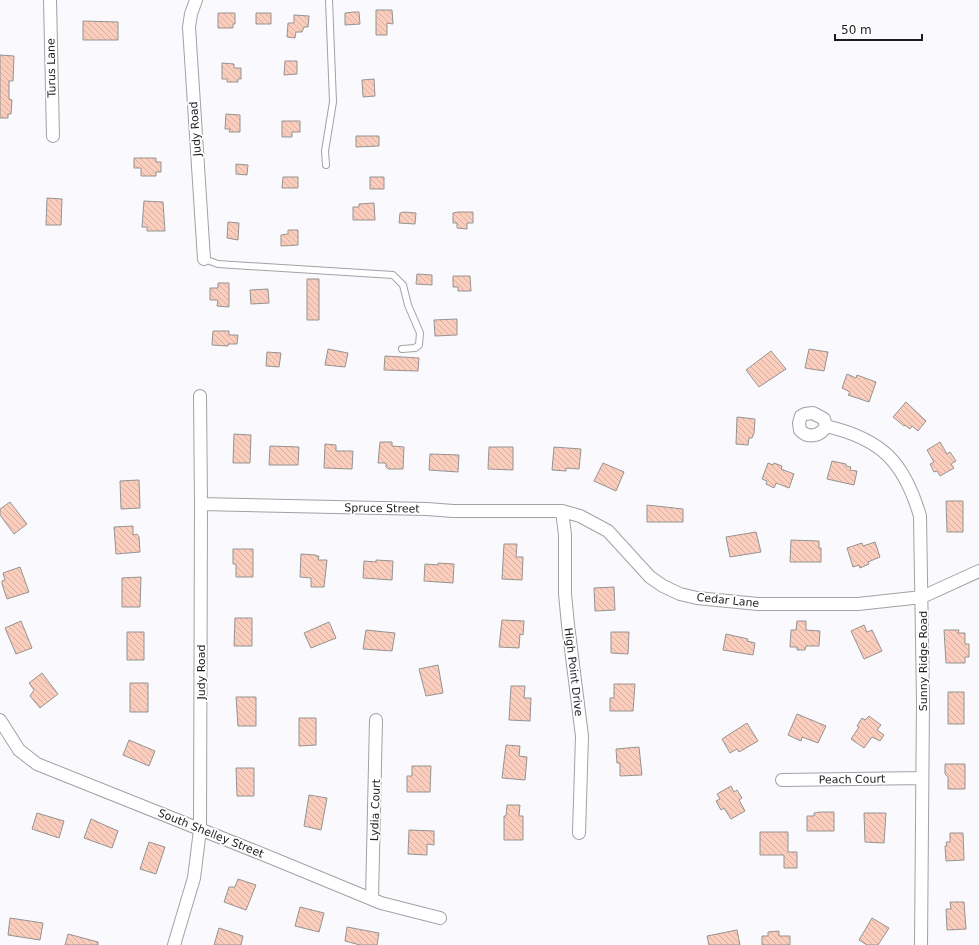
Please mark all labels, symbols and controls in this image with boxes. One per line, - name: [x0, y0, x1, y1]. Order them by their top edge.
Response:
- scale bar: [835, 16, 922, 42]
- text: 50 m: [841, 23, 872, 37]
- street label: Turus Lane: [44, 38, 59, 99]
- street label: Judy Road: [187, 101, 204, 158]
- street label: Spruce Street: [344, 501, 420, 516]
- street label: Cedar Lane: [696, 591, 760, 610]
- street label: Sunny Ridge Road: [917, 611, 930, 711]
- street label: High Point Drive: [562, 627, 585, 717]
- street label: Judy Road: [195, 645, 208, 700]
- street label: Peach Court: [819, 772, 886, 787]
- street label: Lydia Court: [368, 778, 383, 841]
- street label: South Shelley Street: [156, 806, 266, 861]

